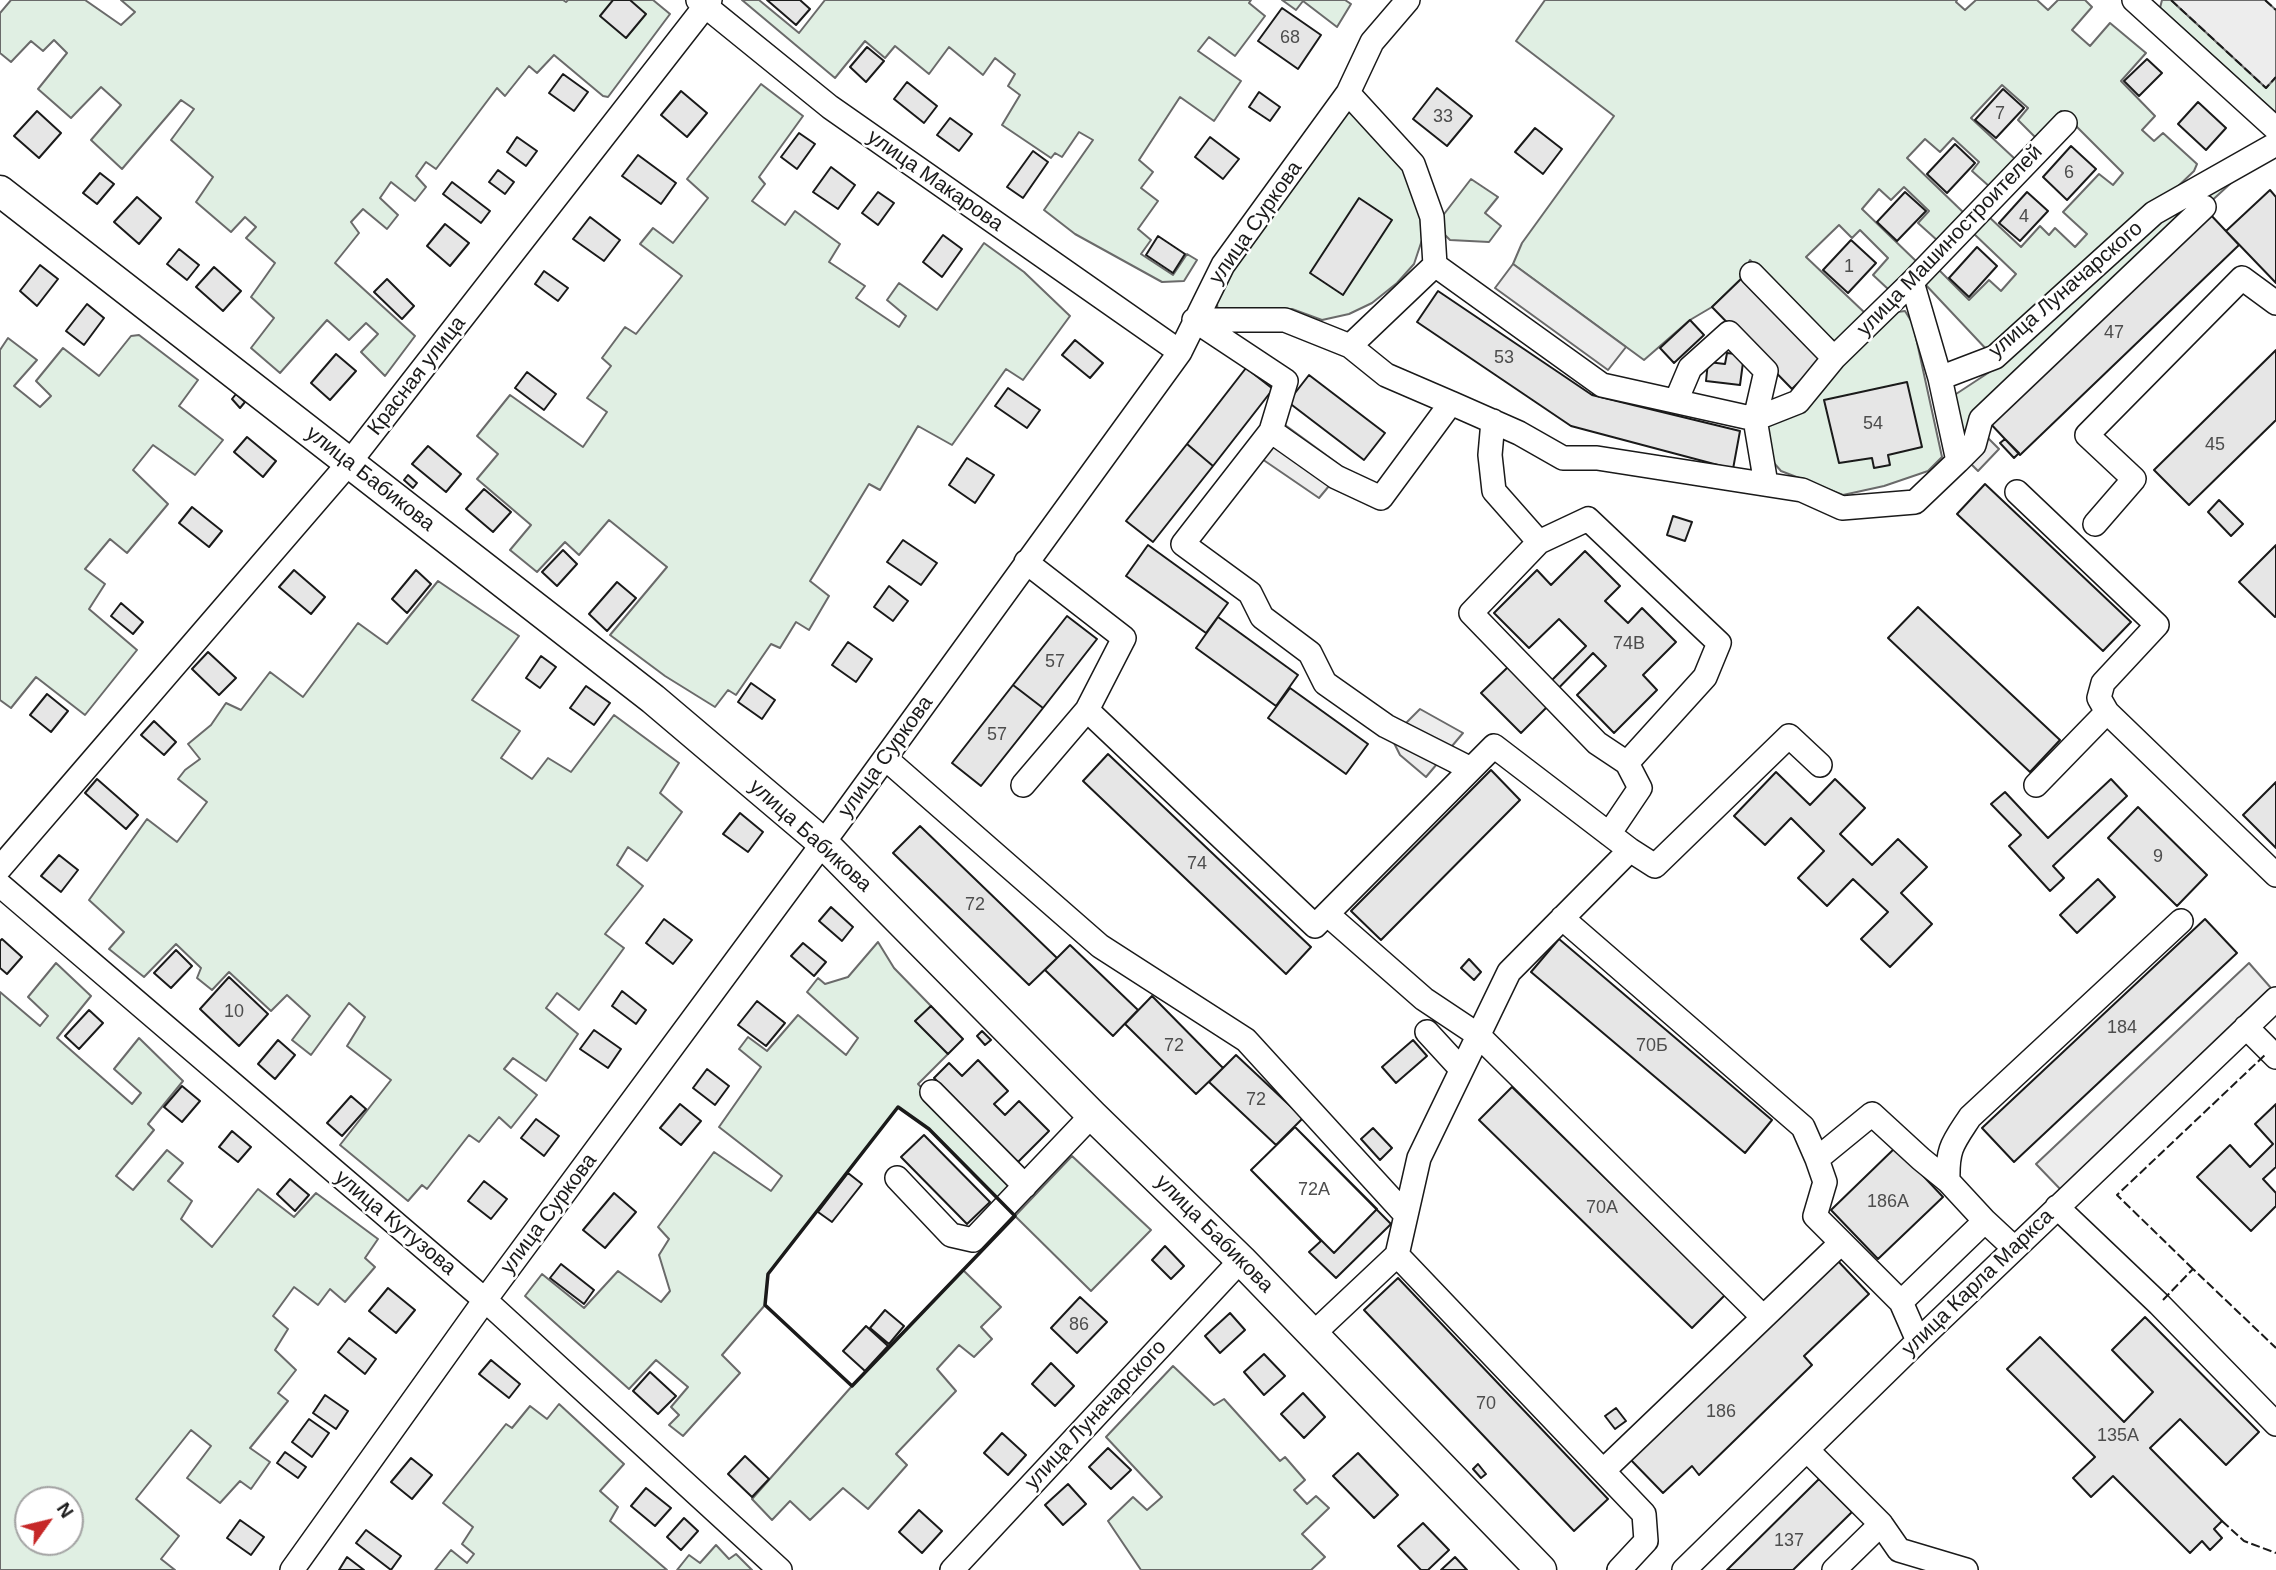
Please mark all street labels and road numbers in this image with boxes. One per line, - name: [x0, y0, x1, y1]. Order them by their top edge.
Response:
- street label: улица Макарова: [862, 125, 1008, 237]
- street label: улица Машиностроителей: [1852, 140, 2048, 342]
- street label: улица Суркова: [1204, 157, 1308, 289]
- street label: улица Луначарского: [1984, 216, 2148, 364]
- street label: Красная улица: [363, 311, 471, 441]
- street label: улица Бабикова: [301, 421, 439, 537]
- street label: улица Суркова: [833, 691, 939, 823]
- street label: улица Бабикова: [743, 774, 877, 898]
- street label: улица Суркова: [495, 1149, 603, 1279]
- street label: улица Кутузова: [329, 1165, 461, 1281]
- street label: улица Бабикова: [1150, 1170, 1278, 1298]
- street label: улица Карла Маркса: [1897, 1204, 2059, 1362]
- street label: улица Луначарского: [1020, 1335, 1172, 1495]

